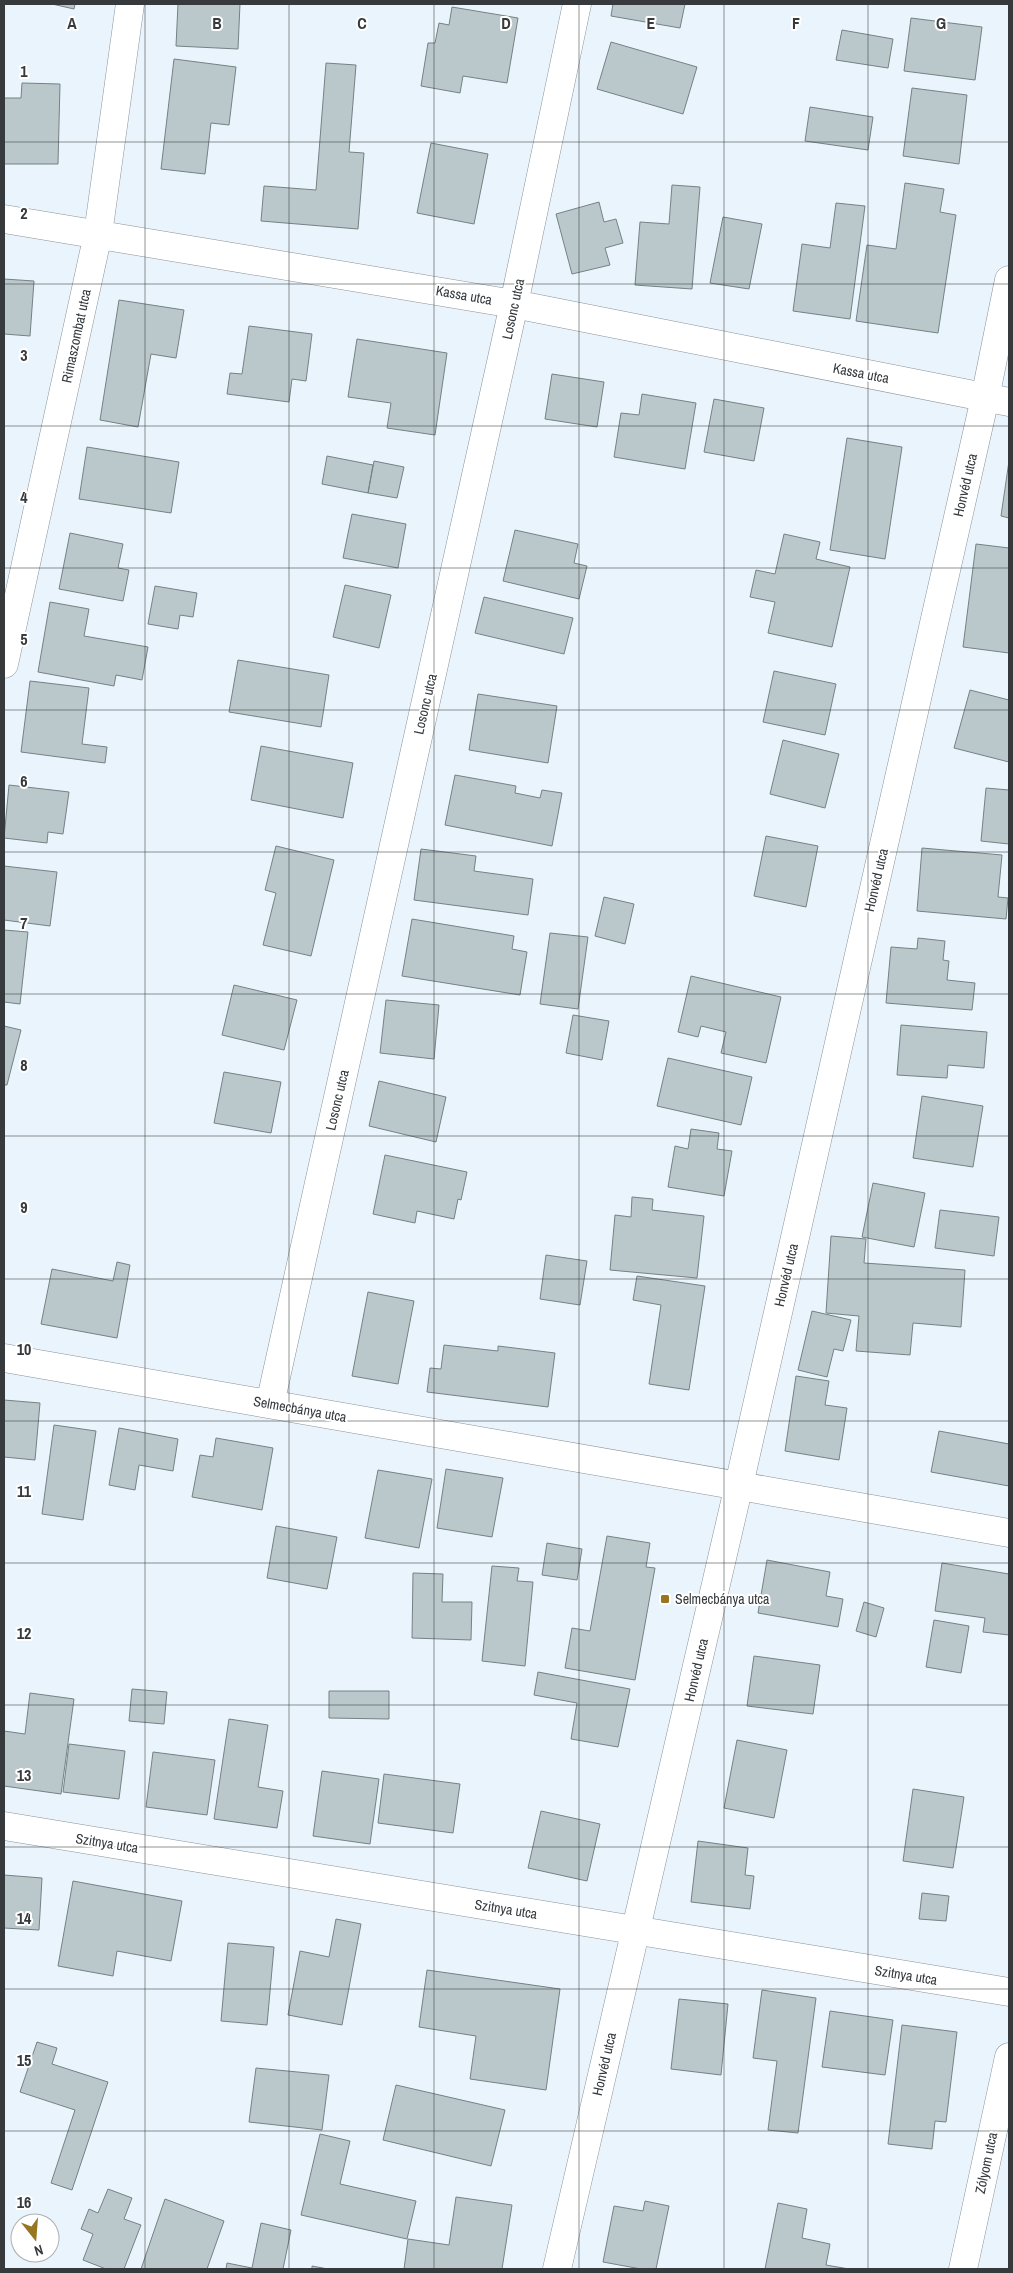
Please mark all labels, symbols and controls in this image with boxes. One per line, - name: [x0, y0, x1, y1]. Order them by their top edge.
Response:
- text: A: [67, 12, 77, 34]
- text: B: [212, 12, 222, 34]
- text: C: [357, 12, 367, 34]
- text: D: [501, 12, 511, 34]
- text: E: [647, 12, 656, 34]
- text: F: [792, 12, 800, 34]
- text: G: [936, 12, 946, 34]
- text: 1: [20, 60, 28, 82]
- text: 2: [20, 202, 28, 224]
- street label: Losonc utca: [498, 276, 528, 341]
- street label: Kassa utca: [434, 281, 494, 309]
- street label: Rimaszombat utca: [57, 287, 95, 385]
- text: 3: [20, 344, 28, 366]
- street label: Kassa utca: [831, 359, 891, 387]
- street label: Honvéd utca: [949, 451, 981, 518]
- text: 4: [20, 486, 28, 508]
- text: 5: [20, 628, 28, 650]
- street label: Losonc utca: [409, 671, 441, 736]
- text: 6: [20, 770, 28, 792]
- street label: Honvéd utca: [860, 846, 892, 913]
- text: 7: [20, 912, 28, 934]
- text: 8: [20, 1054, 28, 1076]
- street label: Losonc utca: [321, 1067, 353, 1132]
- text: 9: [20, 1196, 28, 1218]
- street label: Honvéd utca: [770, 1241, 802, 1308]
- text: 10: [17, 1338, 31, 1360]
- street label: Selmecbánya utca: [252, 1392, 349, 1426]
- text: 11: [17, 1480, 32, 1502]
- place label: Selmecbánya utca: [675, 1590, 770, 1608]
- marker: Selmecbánya utca: [659, 1593, 671, 1605]
- text: 12: [17, 1622, 31, 1644]
- street label: Honvéd utca: [680, 1636, 712, 1703]
- text: 13: [17, 1764, 31, 1786]
- street label: Szitnya utca: [74, 1829, 140, 1857]
- street label: Szitnya utca: [473, 1895, 539, 1923]
- text: 14: [17, 1907, 32, 1929]
- street label: Szitnya utca: [873, 1961, 939, 1989]
- street label: Honvéd utca: [588, 2030, 620, 2097]
- text: 15: [17, 2049, 31, 2071]
- street label: Zólyom utca: [971, 2130, 1001, 2195]
- text: 16: [17, 2191, 31, 2213]
- north arrow: [10, 2213, 60, 2263]
- text: N: [32, 2241, 45, 2260]

